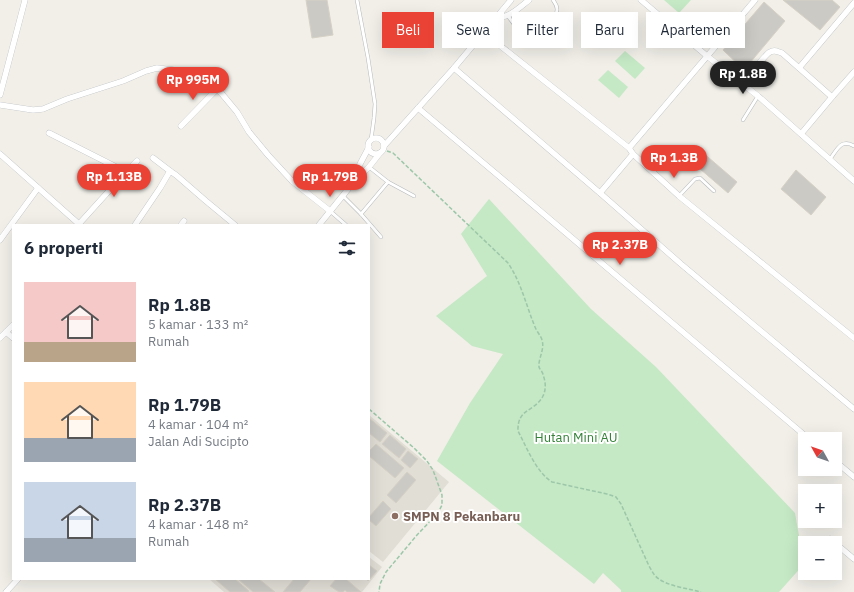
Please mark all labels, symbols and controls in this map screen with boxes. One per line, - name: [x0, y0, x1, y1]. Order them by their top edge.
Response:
- chip: Beli: [382, 12, 434, 48]
- chip: Sewa: [442, 12, 504, 48]
- chip: Filter: [512, 12, 573, 48]
- chip: Baru: [581, 12, 638, 48]
- chip: Apartemen: [646, 12, 745, 48]
- pin: Rp 1.8B: [706, 61, 780, 95]
- text: Rp 1.8B: [719, 65, 767, 82]
- pin: Rp 995M: [156, 67, 230, 101]
- text: Rp 995M: [166, 71, 220, 88]
- pin: Rp 1.3B: [637, 145, 711, 179]
- text: Rp 1.3B: [650, 149, 698, 166]
- pin: Rp 1.13B: [73, 164, 155, 198]
- pin: Rp 1.79B: [289, 164, 371, 198]
- text: Rp 1.13B: [86, 168, 142, 185]
- text: Rp 1.79B: [302, 168, 358, 185]
- pin: Rp 2.37B: [579, 232, 661, 266]
- text: Rp 2.37B: [592, 236, 648, 253]
- text: 6 properti: [24, 237, 103, 259]
- icon: filters: [336, 237, 358, 259]
- text: Rp 1.8B: [148, 294, 211, 316]
- icon: home: [56, 298, 104, 346]
- text: 5 kamar · 133 m²: [148, 316, 248, 333]
- text: Rumah: [148, 333, 189, 350]
- text: Rp 1.79B: [148, 394, 221, 416]
- icon: home: [56, 398, 104, 446]
- text: 4 kamar · 104 m²: [148, 416, 248, 433]
- park label: Hutan Mini AU: [534, 429, 618, 446]
- north arrow: [798, 432, 842, 476]
- map controls: [798, 432, 842, 580]
- text: Jalan Adi Sucipto: [148, 433, 249, 450]
- button: +: [798, 484, 842, 528]
- text: Rp 2.37B: [148, 494, 221, 516]
- icon: home: [56, 498, 104, 546]
- place label: SMPN 8 Pekanbaru: [403, 508, 520, 525]
- marker: SMPN 8 Pekanbaru: [390, 511, 400, 521]
- text: 4 kamar · 148 m²: [148, 516, 248, 533]
- text: Rumah: [148, 533, 189, 550]
- button: −: [798, 536, 842, 580]

